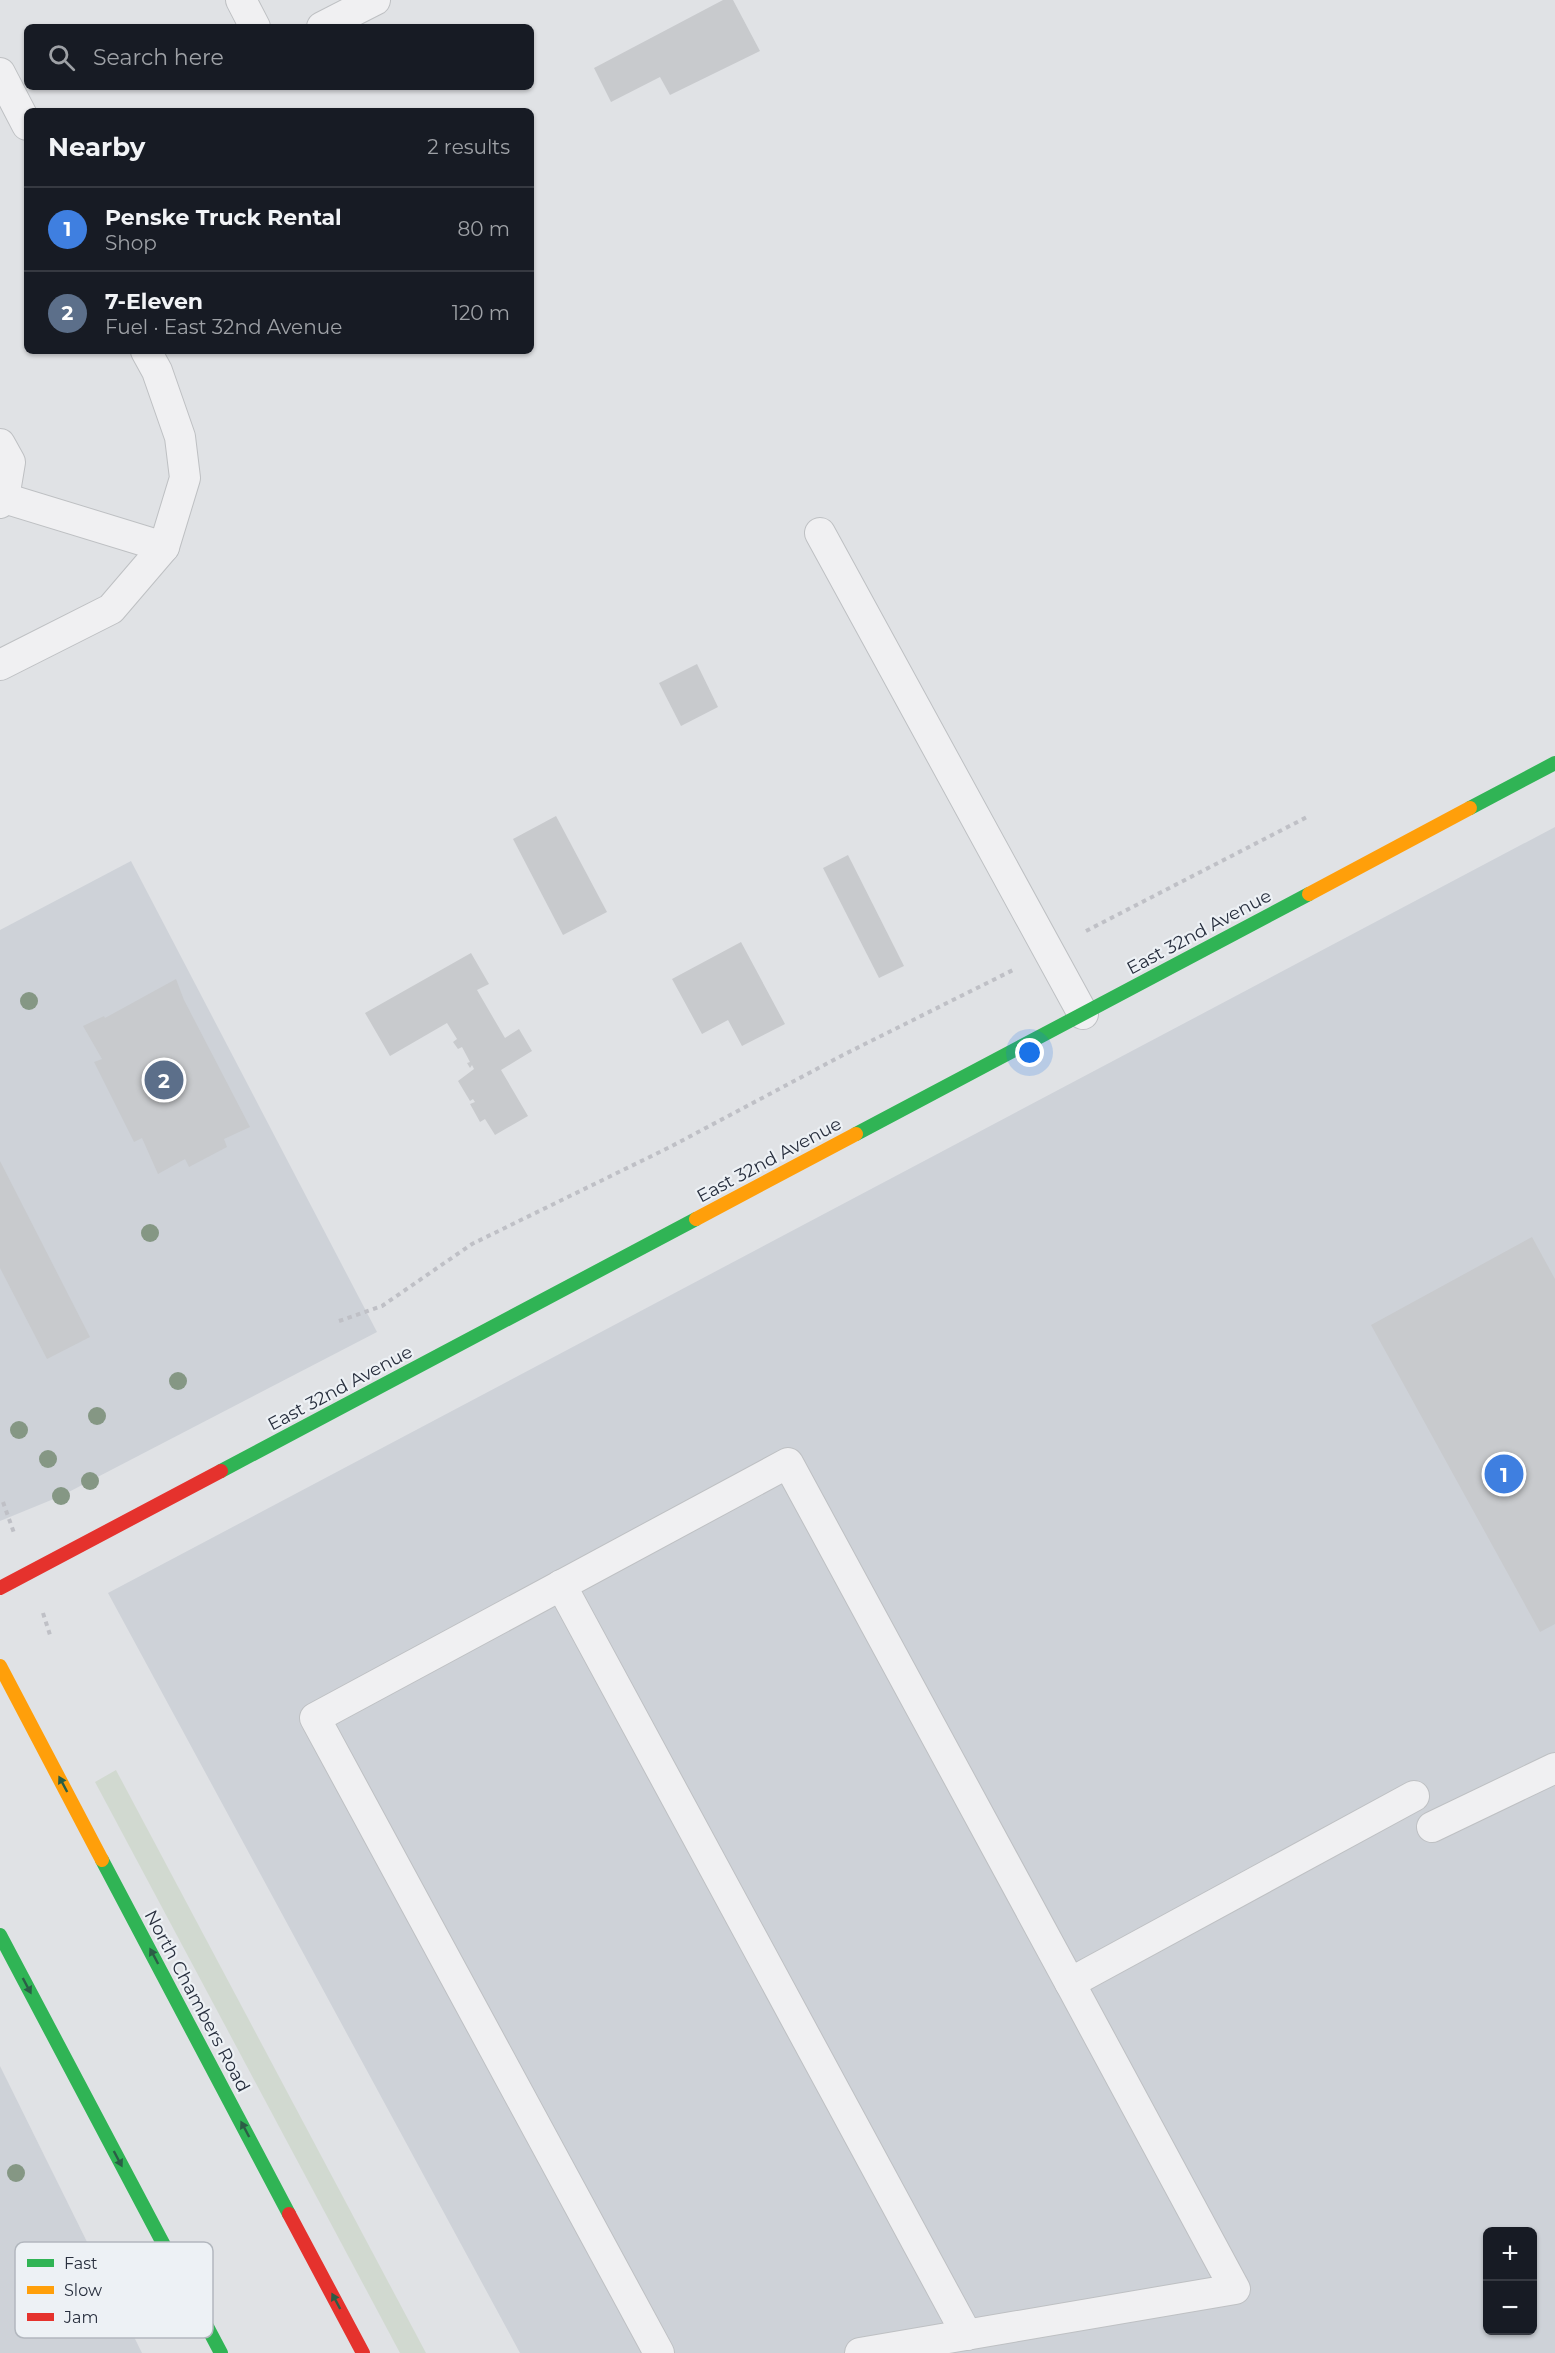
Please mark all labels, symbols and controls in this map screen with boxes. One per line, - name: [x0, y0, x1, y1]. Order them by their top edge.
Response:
- search box: [24, 24, 534, 90]
- icon: search: [45, 41, 78, 74]
- text: Search here: [93, 44, 224, 71]
- text: Nearby: [48, 131, 145, 163]
- text: 2 results: [427, 135, 510, 159]
- text: Penske Truck Rental: [105, 204, 342, 231]
- text: 1: [64, 217, 71, 241]
- text: 80 m: [458, 217, 510, 241]
- text: Shop: [105, 231, 157, 255]
- text: 7-Eleven: [105, 288, 203, 315]
- text: 2: [62, 301, 73, 325]
- text: 120 m: [452, 301, 510, 325]
- text: Fuel · East 32nd Avenue: [105, 315, 342, 339]
- street label: East 32nd Avenue: [1123, 885, 1275, 979]
- your location: [1015, 1038, 1044, 1067]
- pin: 2: [144, 1058, 184, 1102]
- street label: East 32nd Avenue: [693, 1113, 845, 1207]
- street label: East 32nd Avenue: [264, 1341, 416, 1435]
- pin: 1: [1484, 1452, 1524, 1496]
- one-way arrow: [58, 1775, 68, 1793]
- street label: North Chambers Road: [140, 1906, 254, 2096]
- one-way arrow: [149, 1948, 159, 1965]
- one-way arrow: [22, 1978, 32, 1995]
- one-way arrow: [240, 2120, 250, 2137]
- one-way arrow: [113, 2151, 123, 2168]
- map controls: [1483, 2227, 1537, 2335]
- button: +: [1483, 2227, 1537, 2281]
- legend: [15, 2242, 213, 2338]
- text: Fast: [64, 2254, 98, 2273]
- text: Slow: [64, 2281, 102, 2300]
- button: −: [1483, 2281, 1537, 2335]
- one-way arrow: [331, 2293, 341, 2310]
- text: Jam: [63, 2308, 98, 2327]

